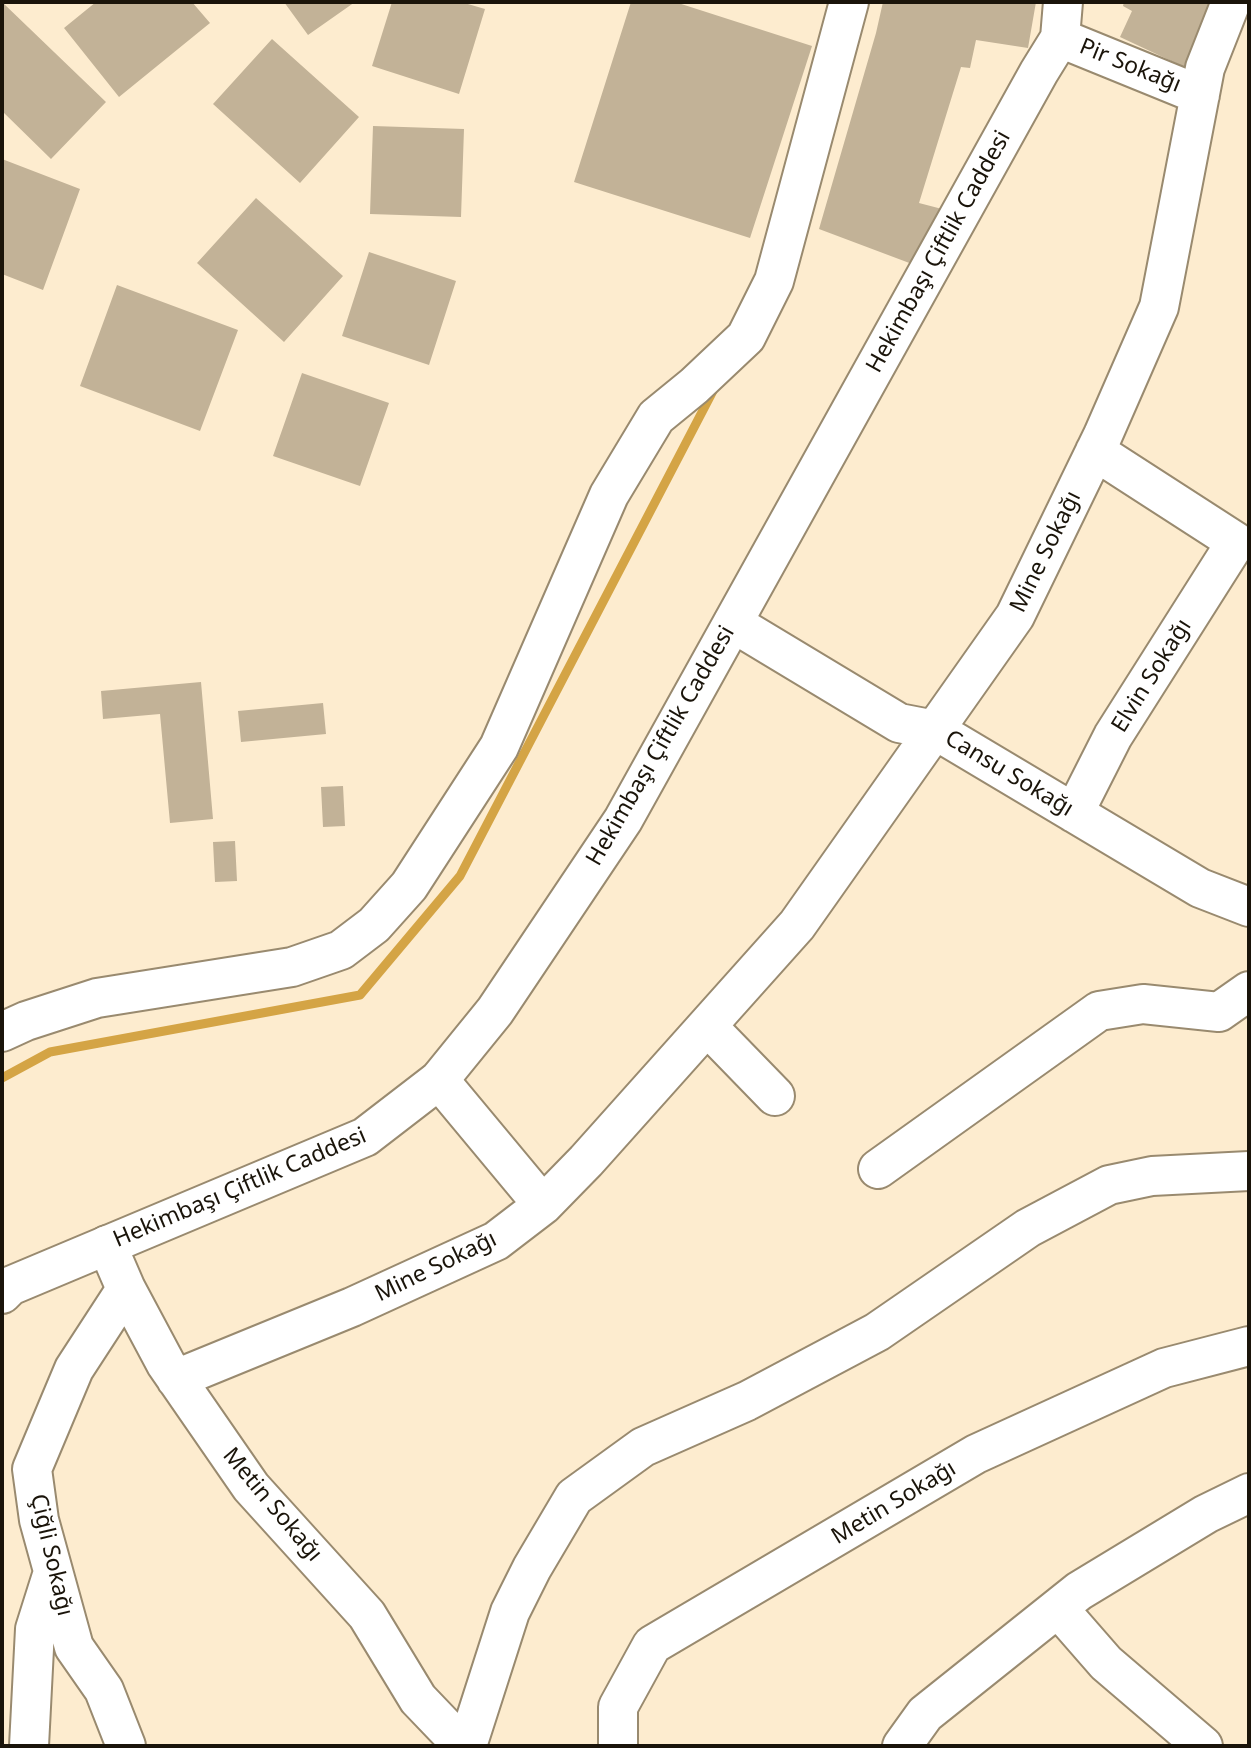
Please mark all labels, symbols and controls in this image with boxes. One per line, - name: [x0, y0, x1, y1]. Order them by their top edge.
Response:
- street label: Pir Sokağı: [1075, 33, 1185, 99]
- street label: Hekimbaşı Çiftlik Caddesi: [861, 126, 1017, 378]
- street label: Mine Sokağı: [1005, 487, 1087, 617]
- street label: Elvin Sokağı: [1106, 614, 1198, 738]
- street label: Hekimbaşı Çiftlik Caddesi: [581, 621, 741, 871]
- street label: Cansu Sokağı: [940, 725, 1078, 823]
- street label: Hekimbaşı Çiftlik Caddesi: [109, 1122, 371, 1254]
- street label: Mine Sokağı: [371, 1226, 501, 1308]
- street label: Metin Sokağı: [216, 1442, 328, 1568]
- street label: Metin Sokağı: [827, 1455, 961, 1551]
- street label: Çiğli Sokağı: [24, 1491, 78, 1619]

